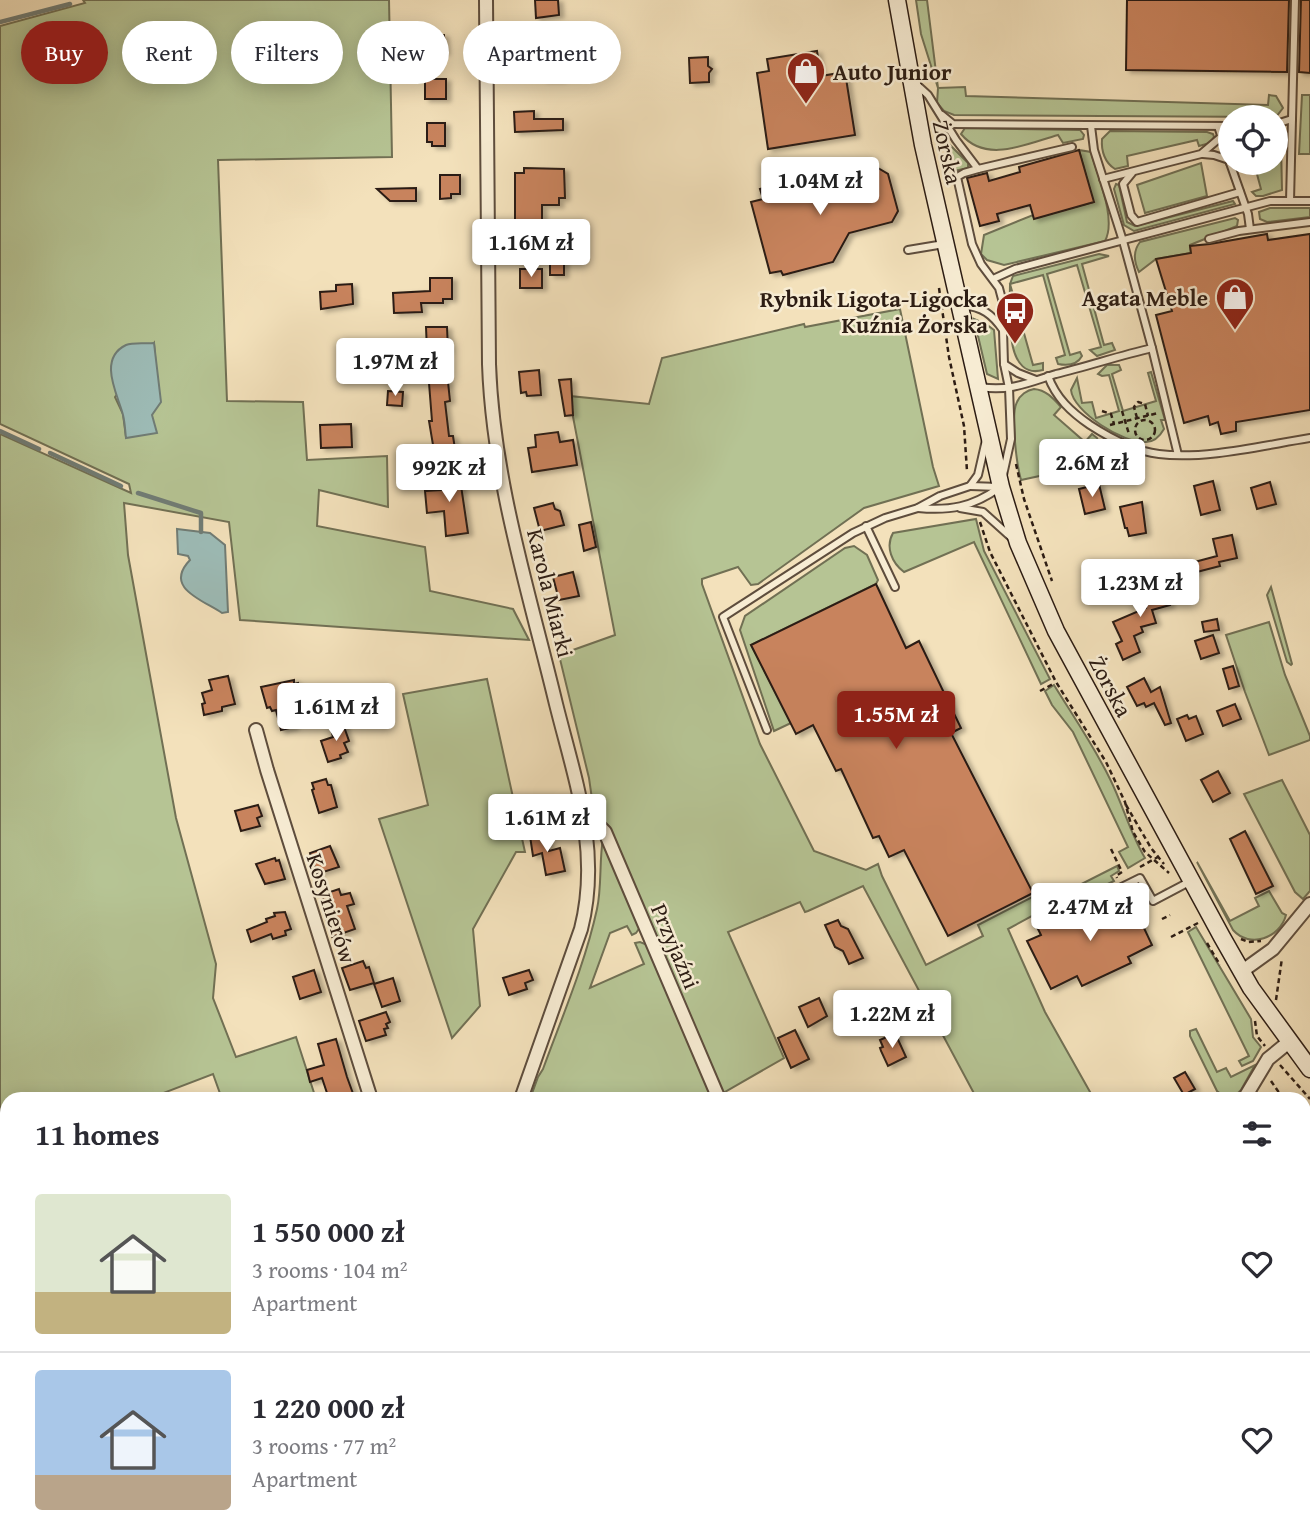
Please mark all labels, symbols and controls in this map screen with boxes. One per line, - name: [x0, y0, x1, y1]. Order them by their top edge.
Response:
- chip: Buy: [21, 21, 108, 84]
- chip: Rent: [122, 21, 217, 84]
- chip: Filters: [231, 21, 343, 84]
- chip: New: [357, 21, 449, 84]
- chip: Apartment: [463, 21, 621, 84]
- shop icon: Auto Junior: [785, 50, 827, 105]
- place label: Auto Junior: [833, 55, 952, 88]
- map controls: [1218, 105, 1288, 175]
- button: locate: [1218, 105, 1288, 175]
- street label: Żorska: [925, 117, 971, 188]
- pin: 1.04M zł: [748, 158, 892, 217]
- text: 1.04M zł: [777, 163, 863, 196]
- pin: 1.16M zł: [459, 219, 603, 279]
- text: 1.16M zł: [488, 225, 574, 258]
- shop icon: Agata Meble: [1214, 276, 1256, 331]
- place label: Agata Meble: [1082, 281, 1208, 314]
- place label: Rybnik Ligota-Ligocka Kuźnia Żorska: [760, 282, 988, 341]
- bus stop icon: Rybnik Ligota-Ligocka Kuźnia Żorska: [994, 290, 1036, 345]
- pin: 1.97M zł: [323, 338, 467, 398]
- text: 1.97M zł: [352, 344, 438, 377]
- pin: 2.6M zł: [1027, 440, 1157, 499]
- pin: 992K zł: [384, 444, 514, 504]
- text: 2.6M zł: [1055, 445, 1129, 478]
- text: 992K zł: [412, 450, 486, 483]
- street label: Karola Miarki: [519, 525, 583, 661]
- pin: 1.23M zł: [1068, 560, 1212, 619]
- text: 1.23M zł: [1097, 565, 1183, 598]
- street label: Żorska: [1081, 650, 1141, 723]
- pin: 1.61M zł: [264, 684, 408, 743]
- text: 1.61M zł: [293, 689, 379, 722]
- pin: 1.55M zł: [824, 692, 968, 751]
- text: 1.55M zł: [853, 697, 939, 730]
- pin: 1.61M zł: [475, 794, 619, 854]
- text: 1.61M zł: [504, 800, 590, 833]
- street label: Kosynierów: [299, 849, 365, 968]
- pin: 2.47M zł: [1018, 884, 1162, 943]
- text: 2.47M zł: [1047, 889, 1133, 922]
- street label: Przyjaźni: [643, 898, 709, 994]
- pin: 1.22M zł: [820, 990, 964, 1050]
- text: 1.22M zł: [849, 996, 935, 1029]
- text: 11 homes: [35, 1112, 160, 1156]
- icon: filters: [1238, 1115, 1276, 1153]
- text: 1 550 000 zł: [252, 1209, 405, 1253]
- icon: home: [91, 1222, 175, 1306]
- icon: heart: [1238, 1245, 1276, 1283]
- text: 3 rooms · 104 m²: [252, 1253, 407, 1286]
- text: Apartment: [252, 1286, 357, 1319]
- text: 1 220 000 zł: [252, 1385, 405, 1429]
- icon: home: [91, 1398, 175, 1482]
- icon: heart: [1238, 1421, 1276, 1459]
- text: 3 rooms · 77 m²: [252, 1429, 396, 1462]
- text: Apartment: [252, 1462, 357, 1495]

